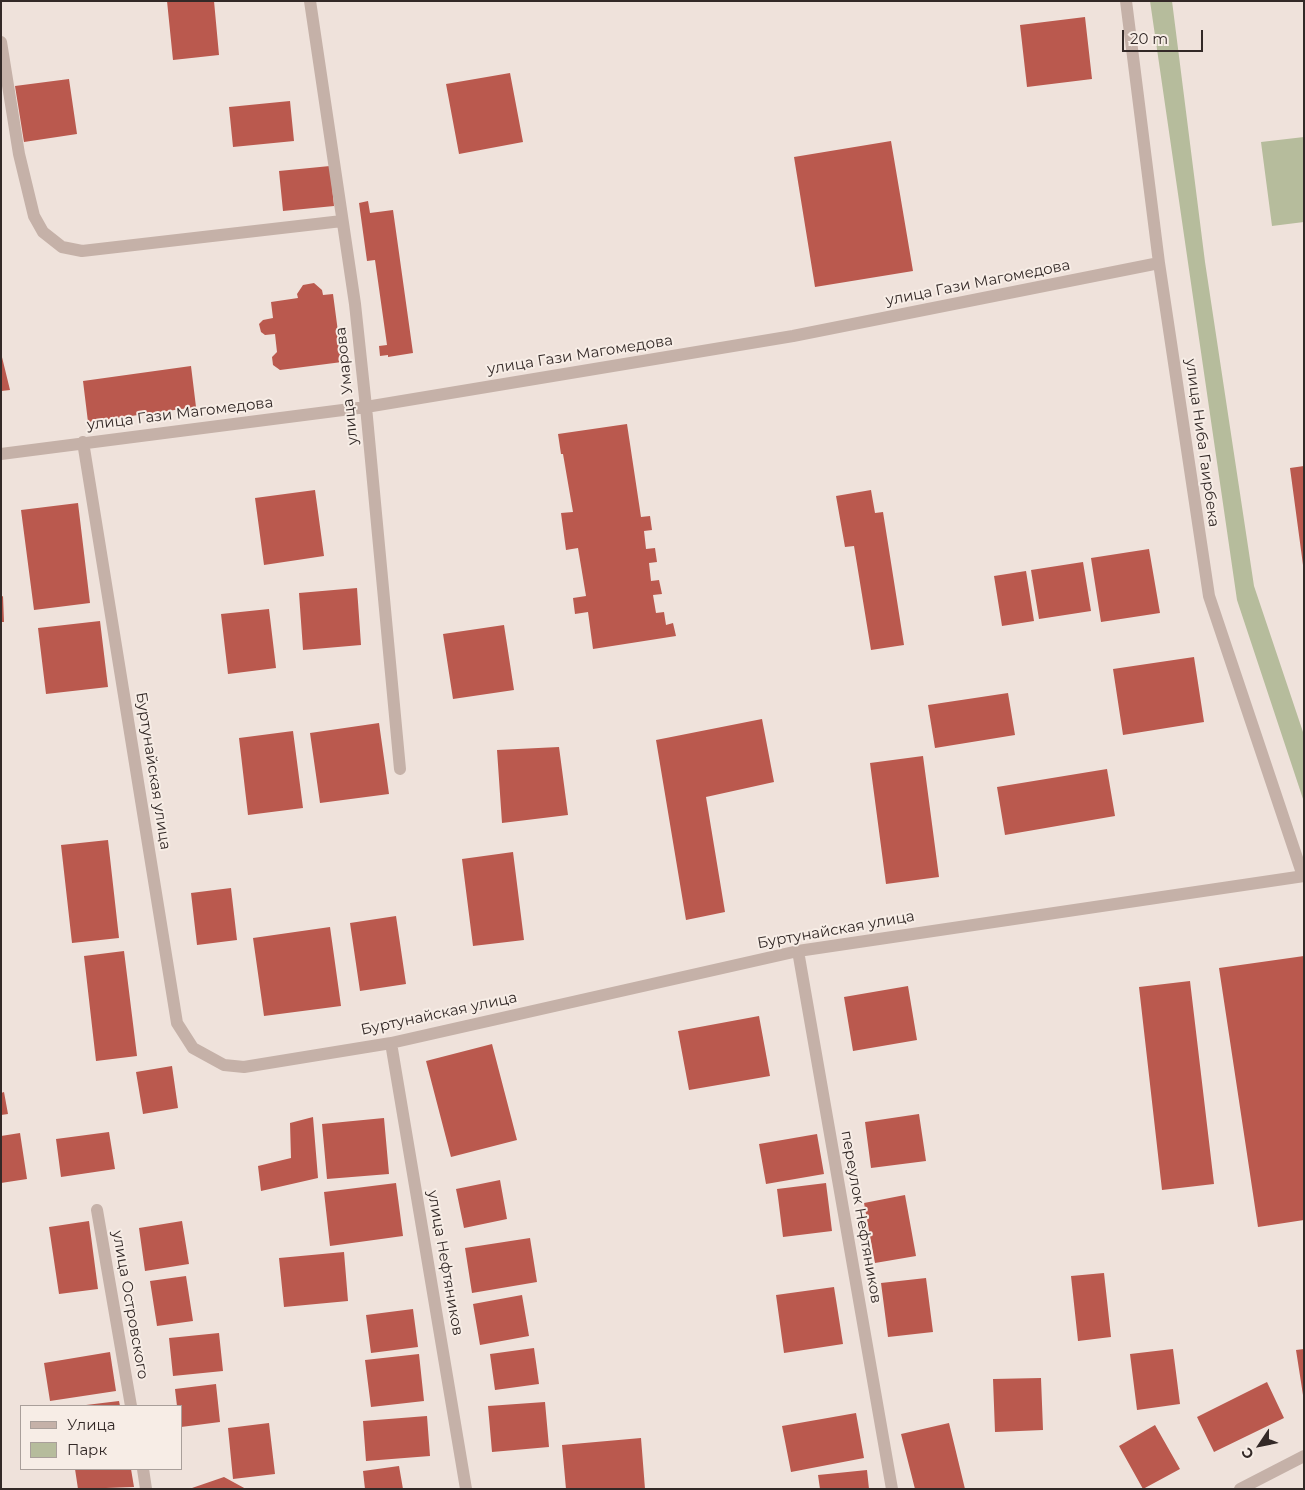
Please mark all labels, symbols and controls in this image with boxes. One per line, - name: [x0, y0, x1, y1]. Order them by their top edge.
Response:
- scale bar: [1125, 20, 1206, 52]
- text: 20 m: [1130, 29, 1168, 48]
- street label: улица Гази Магомедова: [884, 256, 1072, 310]
- street label: улица Умарова: [332, 326, 362, 446]
- street label: улица Гази Магомедова: [486, 331, 674, 379]
- street label: улица Ниба Гаирбека: [1181, 358, 1223, 528]
- street label: улица Гази Магомедова: [86, 394, 274, 434]
- street label: Буртунайская улица: [132, 691, 174, 851]
- street label: Буртунайская улица: [756, 907, 916, 953]
- street label: Буртунайская улица: [359, 989, 519, 1039]
- street label: переулок Нефтяников: [837, 1129, 885, 1305]
- street label: улица Нефтяников: [423, 1189, 467, 1337]
- street label: улица Островского: [108, 1229, 152, 1381]
- legend: [20, 1405, 182, 1470]
- text: Улица: [67, 1415, 115, 1434]
- north arrow: [1235, 1420, 1285, 1470]
- text: Парк: [67, 1440, 107, 1459]
- text: С: [1237, 1444, 1258, 1463]

